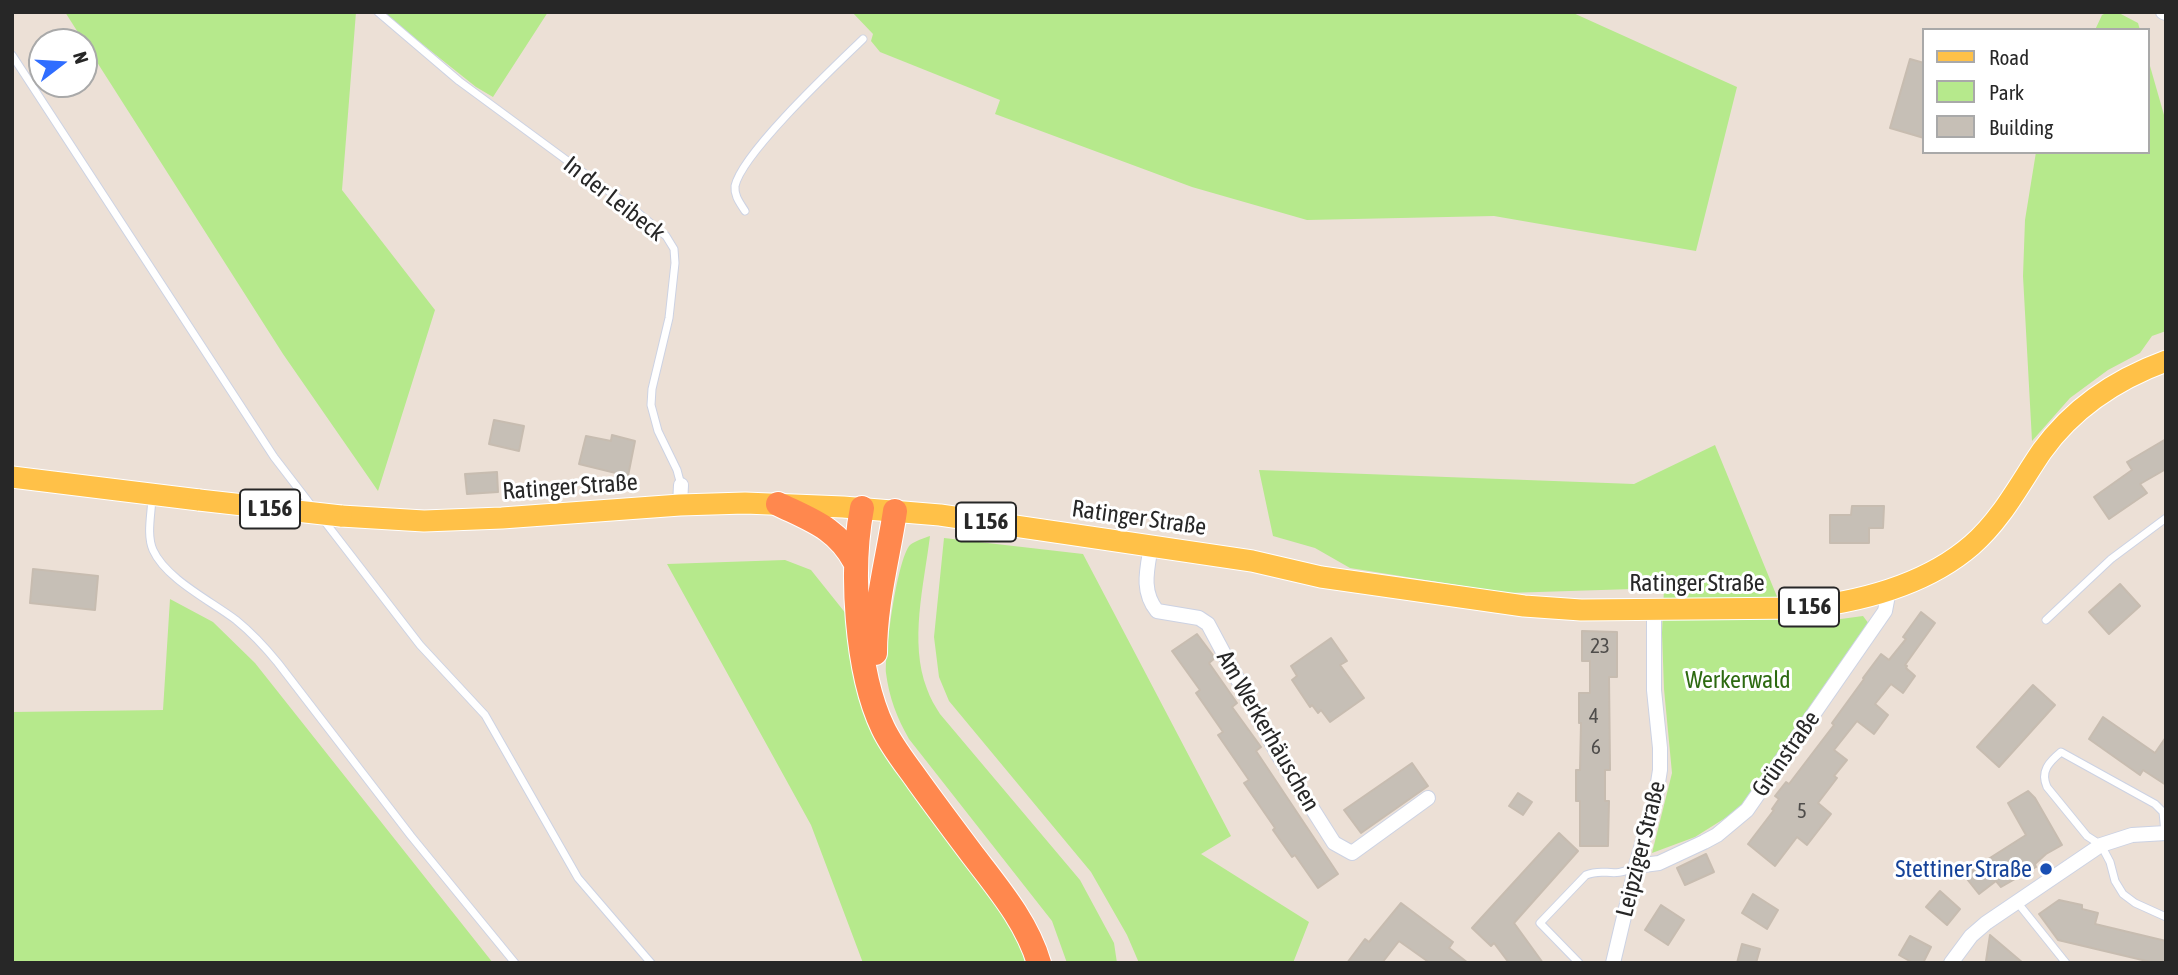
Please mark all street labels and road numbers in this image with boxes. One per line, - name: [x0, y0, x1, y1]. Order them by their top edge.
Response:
- street label: In der Leibeck: [557, 150, 671, 248]
- street label: Ratinger Straße: [502, 468, 638, 506]
- road number: L 156: [240, 489, 300, 528]
- street label: Ratinger Straße: [1070, 494, 1208, 542]
- road number: L 156: [956, 502, 1016, 542]
- street label: Ratinger Straße: [1629, 569, 1765, 597]
- road number: L 156: [1779, 587, 1839, 626]
- street label: Am Werkerhäuschen: [1210, 645, 1326, 817]
- street label: Grünstraße: [1746, 705, 1826, 803]
- street label: Leipziger Straße: [1610, 778, 1672, 920]

